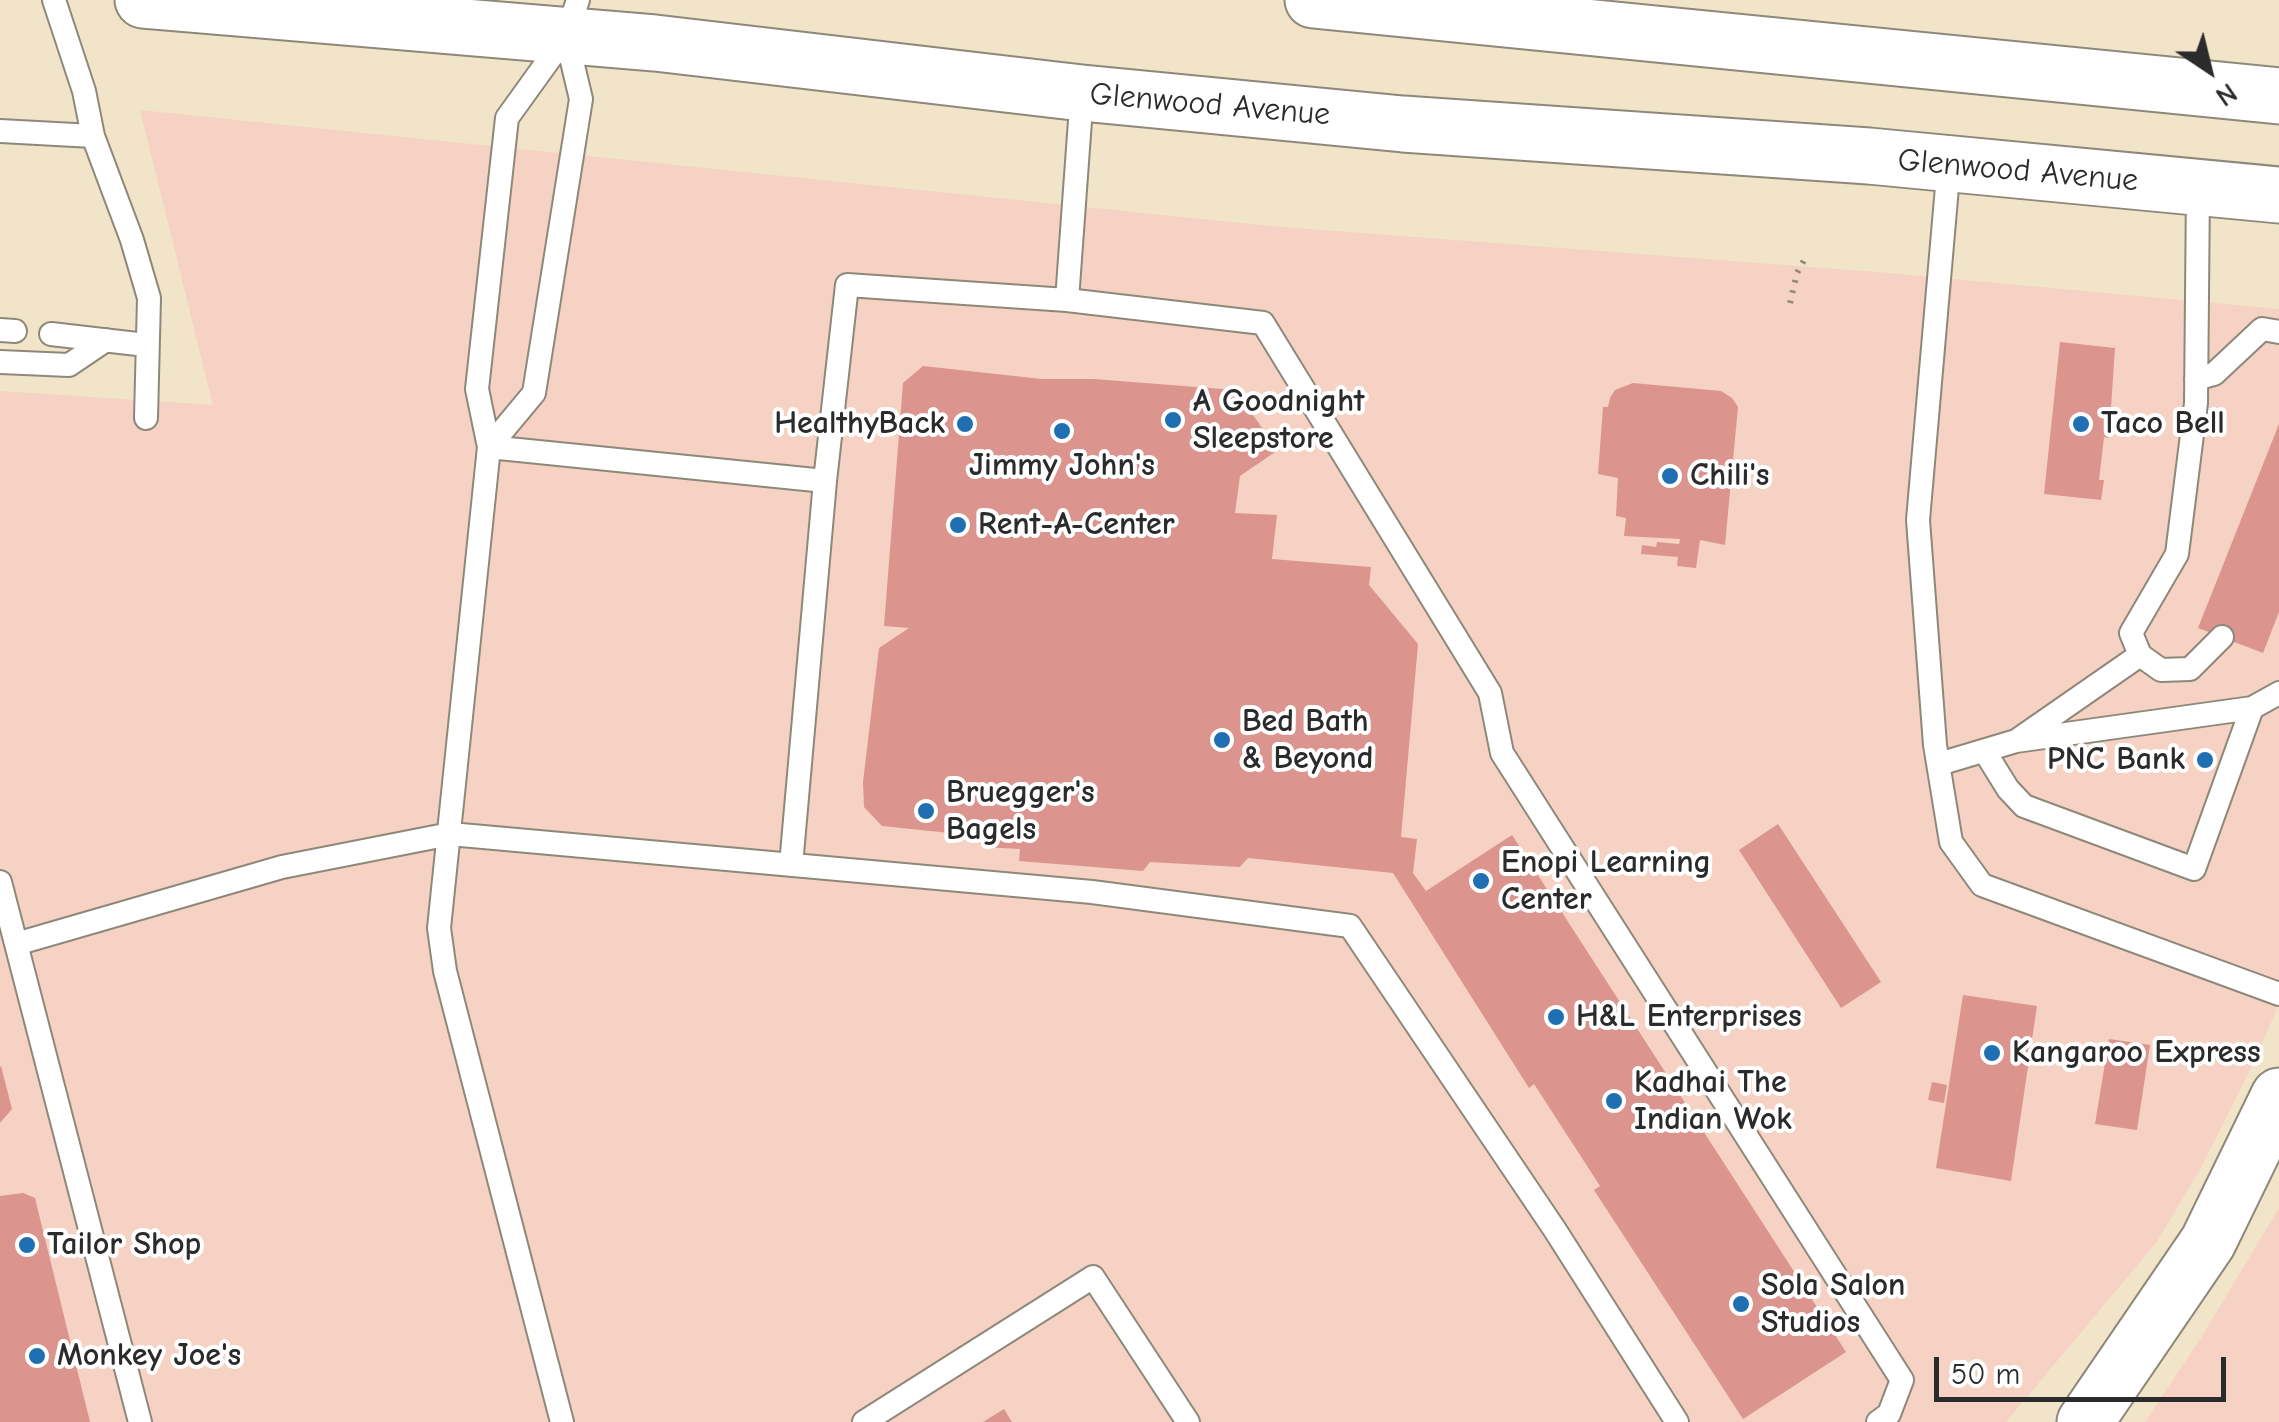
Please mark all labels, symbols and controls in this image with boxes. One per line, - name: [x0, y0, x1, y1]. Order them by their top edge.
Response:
- north arrow: [2159, 20, 2259, 120]
- street label: Glenwood Avenue: [1088, 75, 1332, 135]
- text: N: [2210, 76, 2243, 113]
- street label: Glenwood Avenue: [1896, 141, 2140, 201]
- place label: A Goodnight Sleepstore: [1193, 383, 1365, 458]
- place label: HealthyBack: [774, 405, 945, 443]
- place label: Taco Bell: [2101, 405, 2225, 443]
- marker: A Goodnight Sleepstore: [1162, 409, 1184, 431]
- marker: HealthyBack: [954, 413, 976, 435]
- marker: Taco Bell: [2070, 413, 2092, 435]
- marker: Jimmy John's: [1051, 420, 1073, 442]
- place label: Jimmy John's: [969, 447, 1155, 485]
- place label: Chili's: [1690, 457, 1769, 495]
- marker: Chili's: [1659, 465, 1681, 487]
- place label: Rent-A-Center: [978, 506, 1175, 544]
- marker: Rent-A-Center: [947, 514, 969, 536]
- place label: Bed Bath & Beyond: [1242, 703, 1373, 778]
- marker: Bed Bath & Beyond: [1211, 729, 1233, 751]
- place label: PNC Bank: [2047, 741, 2185, 779]
- marker: PNC Bank: [2194, 749, 2216, 771]
- place label: Bruegger's Bagels: [946, 774, 1095, 849]
- marker: Bruegger's Bagels: [915, 800, 937, 822]
- place label: Enopi Learning Center: [1501, 844, 1711, 919]
- marker: Enopi Learning Center: [1470, 870, 1492, 892]
- place label: H&L Enterprises: [1576, 998, 1802, 1036]
- marker: H&L Enterprises: [1545, 1006, 1567, 1028]
- place label: Kangaroo Express: [2012, 1034, 2261, 1072]
- marker: Kangaroo Express: [1981, 1042, 2003, 1064]
- place label: Kadhai The Indian Wok: [1634, 1064, 1792, 1139]
- marker: Kadhai The Indian Wok: [1603, 1090, 1625, 1112]
- place label: Tailor Shop: [47, 1226, 201, 1264]
- marker: Tailor Shop: [16, 1234, 38, 1256]
- place label: Sola Salon Studios: [1761, 1267, 1905, 1342]
- marker: Sola Salon Studios: [1730, 1293, 1752, 1315]
- place label: Monkey Joe's: [57, 1337, 241, 1375]
- scale bar: [1939, 1337, 2232, 1399]
- marker: Monkey Joe's: [26, 1345, 48, 1367]
- text: 50 m: [1951, 1357, 2020, 1392]

